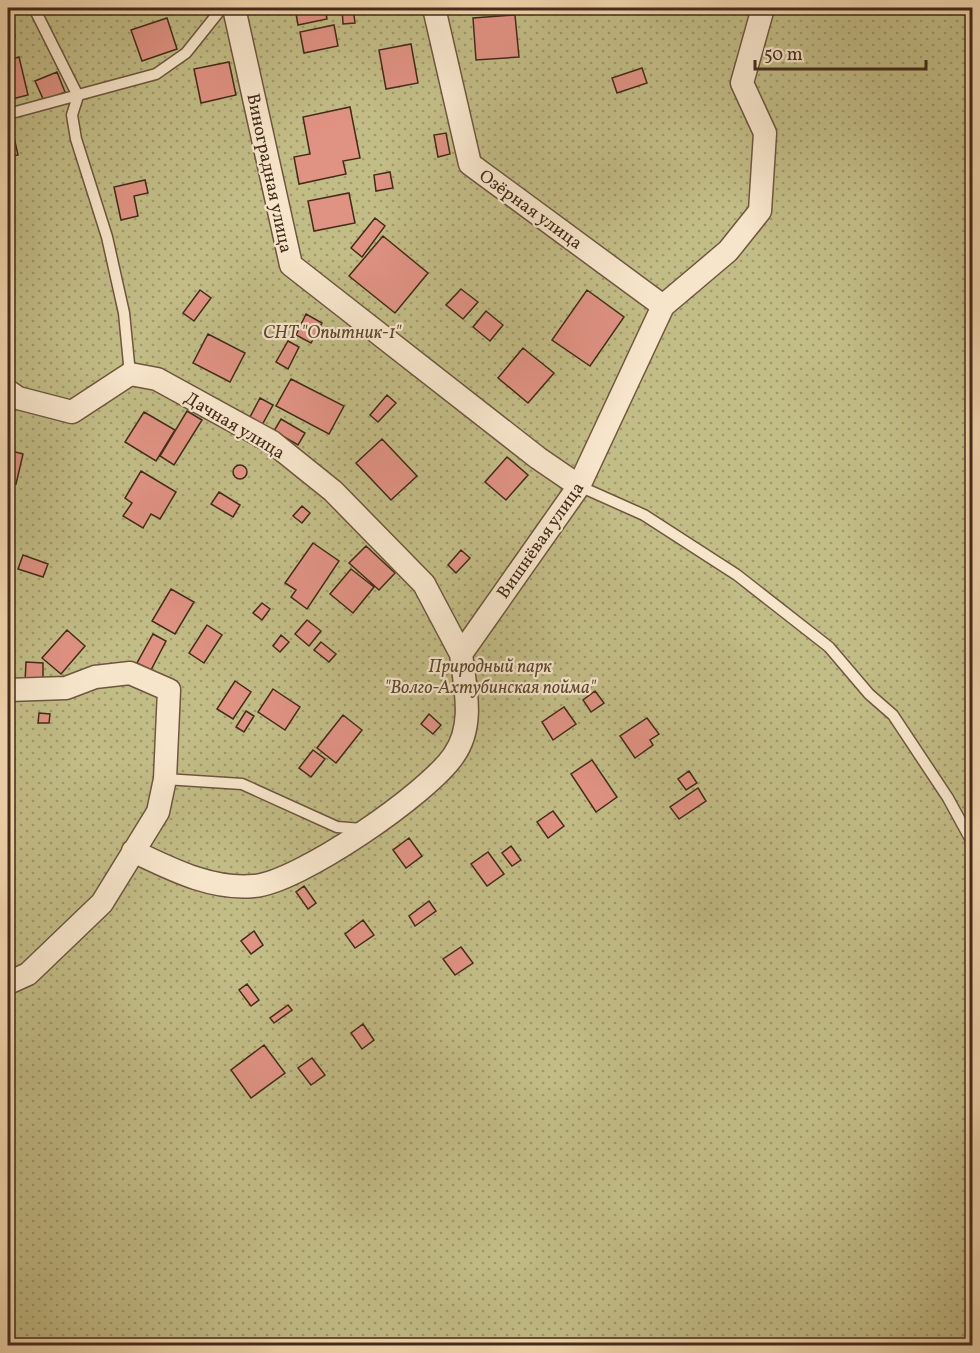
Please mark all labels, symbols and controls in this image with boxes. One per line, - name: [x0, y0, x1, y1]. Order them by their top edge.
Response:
- scale bar: [755, 33, 926, 71]
- text: 50 m: [764, 43, 803, 68]
- street label: Виноградная улица: [239, 91, 298, 255]
- street label: Озёрная улица: [473, 164, 587, 256]
- park label: СНТ "Опытник-1": [263, 321, 402, 346]
- street label: Дачная улица: [179, 386, 289, 466]
- street label: Вишнёвая улица: [492, 477, 591, 604]
- park label: Природный парк "Волго-Ахтубинская пойма": [384, 655, 597, 701]

